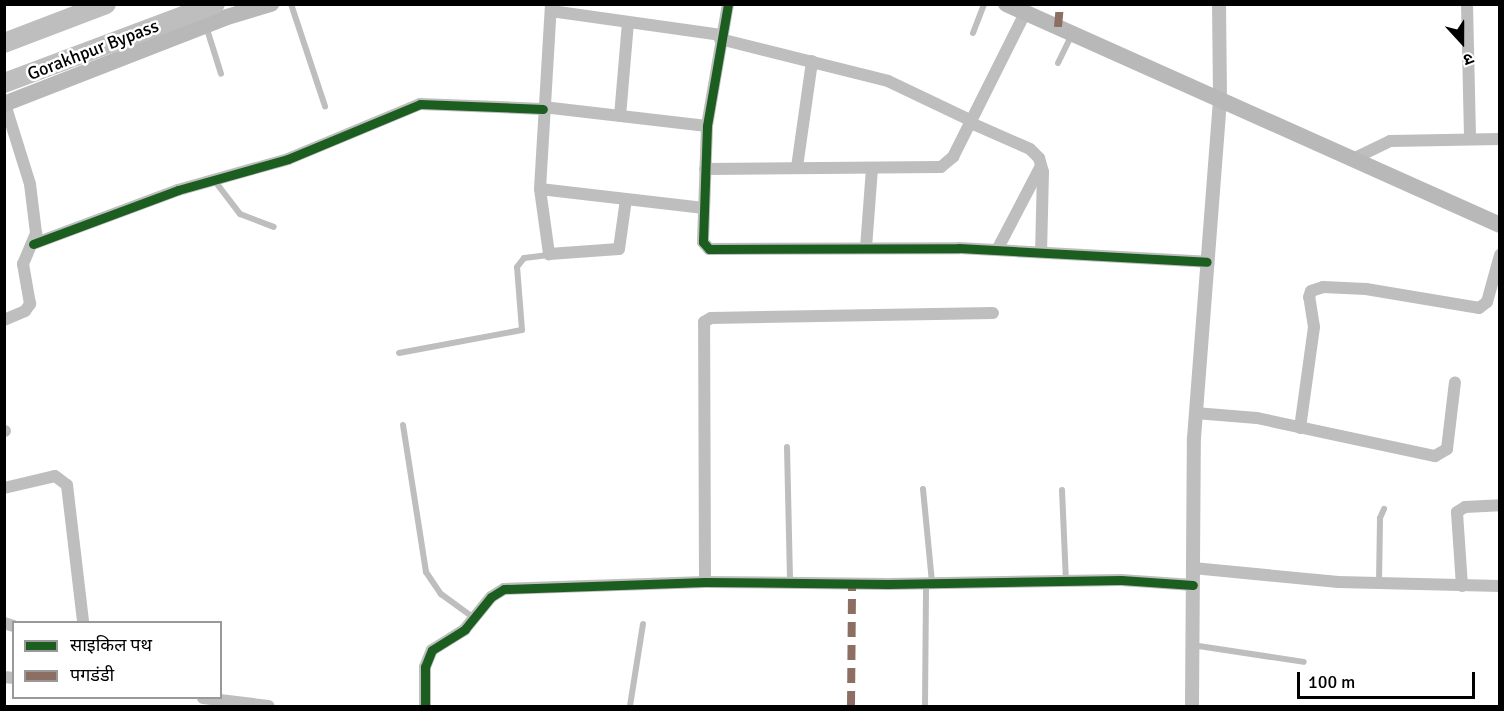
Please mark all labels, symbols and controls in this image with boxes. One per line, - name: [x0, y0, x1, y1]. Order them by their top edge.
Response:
- north arrow: [1432, 12, 1492, 72]
- street label: Gorakhpur Bypass: [24, 15, 162, 85]
- text: उ: [1460, 48, 1476, 70]
- legend: [12, 621, 222, 699]
- text: साइकिल पथ: [70, 634, 152, 656]
- scale bar: [1300, 660, 1478, 698]
- text: पगडंडी: [70, 664, 114, 686]
- text: 100 m: [1308, 671, 1355, 693]

